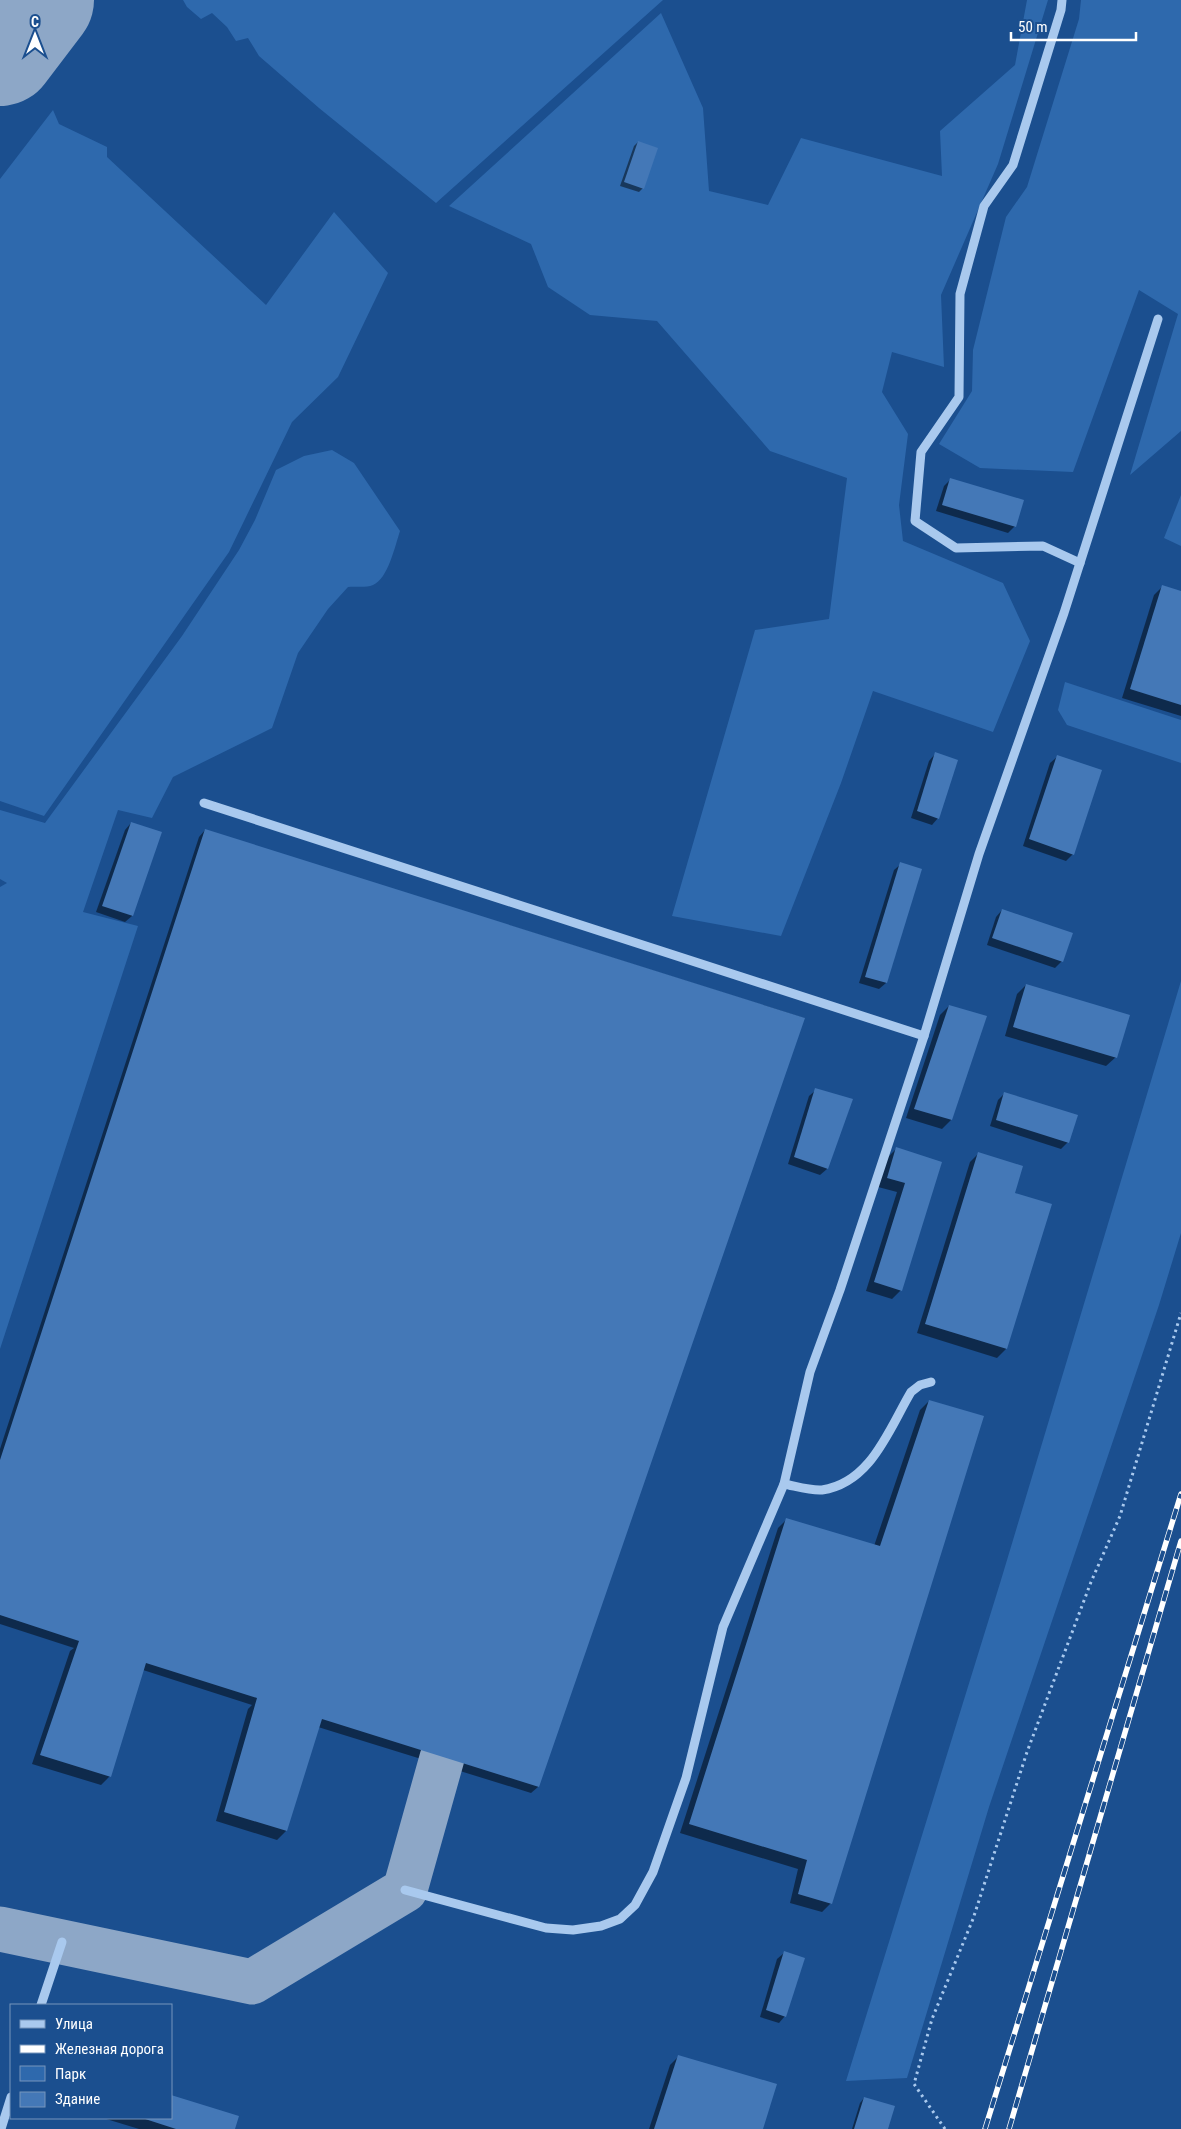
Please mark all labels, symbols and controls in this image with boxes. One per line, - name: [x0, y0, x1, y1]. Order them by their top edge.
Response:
- north arrow: [10, 10, 60, 60]
- scale bar: [1011, 10, 1136, 42]
- text: С: [31, 14, 39, 30]
- text: 50 m: [1018, 18, 1048, 36]
- legend: [10, 2004, 172, 2119]
- text: Улица: [55, 2015, 93, 2033]
- text: Железная дорога: [55, 2040, 164, 2058]
- text: Парк: [55, 2065, 86, 2083]
- text: Здание: [55, 2090, 100, 2108]

